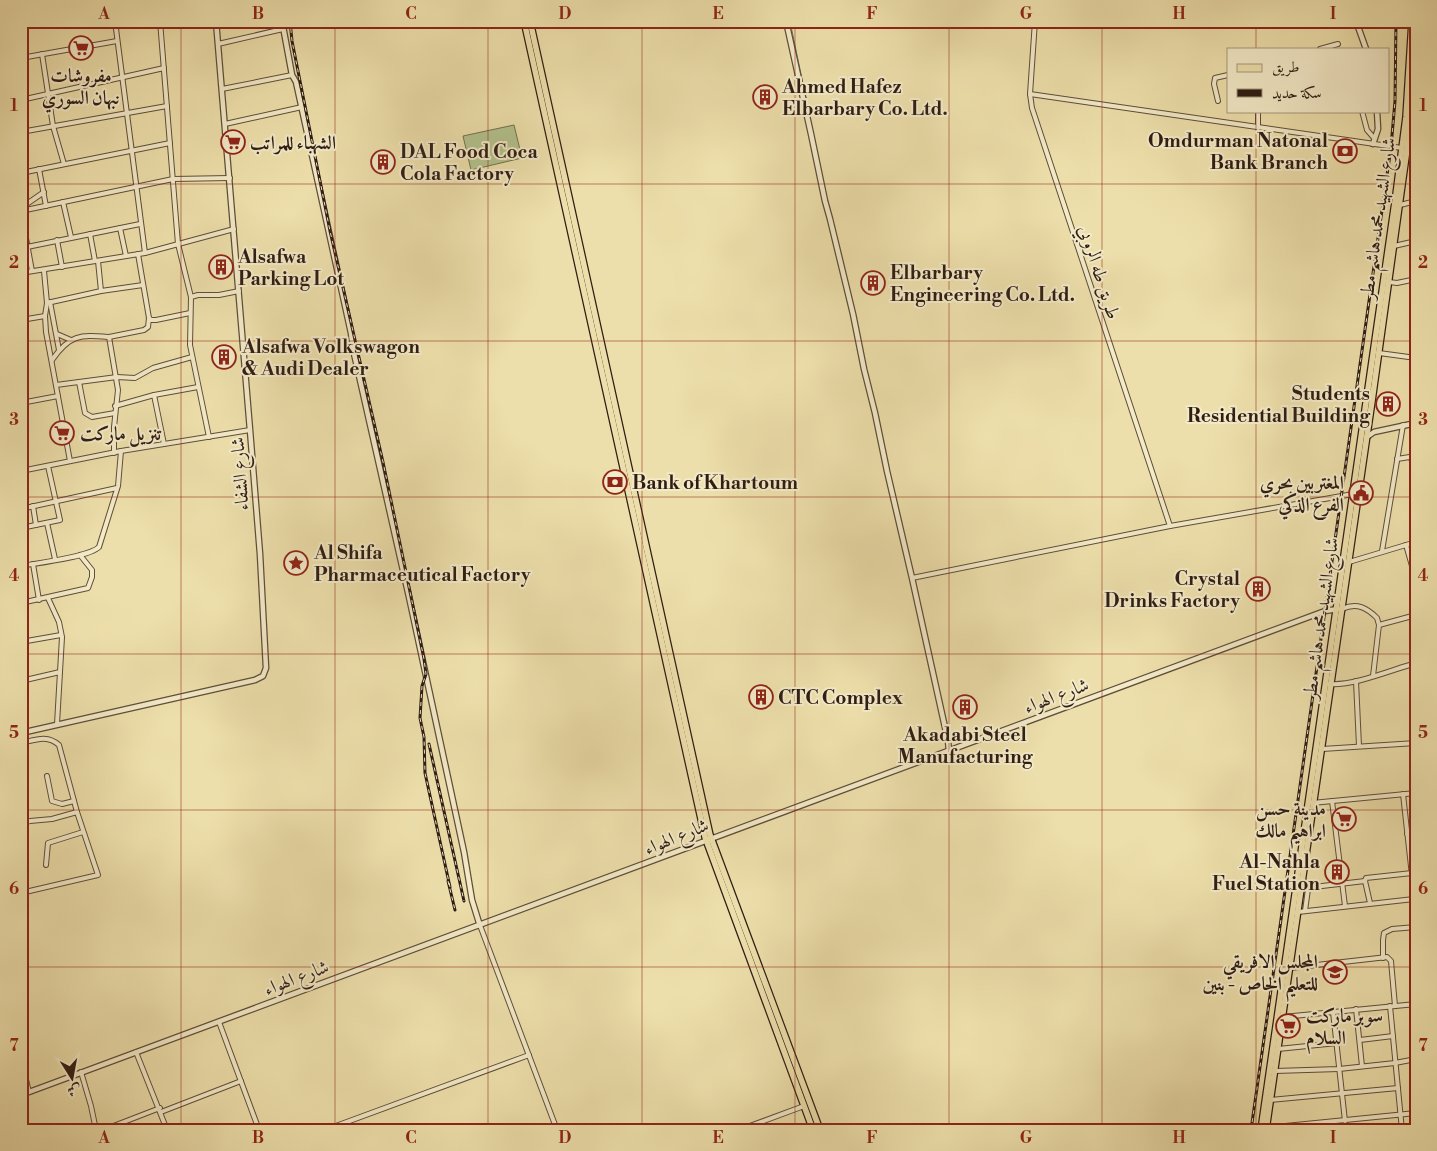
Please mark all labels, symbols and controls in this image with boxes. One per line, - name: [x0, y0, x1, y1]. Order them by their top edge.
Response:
- text: A: [97, 4, 110, 24]
- text: B: [252, 4, 264, 24]
- text: C: [405, 4, 417, 24]
- text: D: [559, 4, 572, 24]
- text: E: [712, 4, 724, 24]
- text: F: [866, 4, 878, 24]
- text: G: [1020, 4, 1033, 24]
- text: H: [1172, 4, 1186, 24]
- text: I: [1330, 4, 1336, 24]
- supermarket icon: مفروشات نبهان السوري: [68, 35, 94, 61]
- legend: [1227, 48, 1390, 112]
- text: طريق: [1272, 58, 1299, 77]
- place label: مفروشات نبهان السوري: [42, 64, 120, 113]
- place label: Ahmed Hafez Elbarbary Co. Ltd.: [781, 75, 948, 121]
- building icon: Ahmed Hafez Elbarbary Co. Ltd.: [752, 84, 778, 110]
- text: سكة حديد: [1272, 84, 1322, 103]
- text: 1: [10, 96, 18, 116]
- text: 1: [1419, 96, 1427, 116]
- supermarket icon: الشهباء للمراتب: [220, 129, 246, 155]
- place label: Omdurman Natonal Bank Branch: [1148, 129, 1328, 175]
- place label: الشهباء للمراتب: [250, 131, 336, 155]
- street label: شارع الشهيد محمد هاشم مطر: [1354, 136, 1408, 303]
- bank icon: Omdurman Natonal Bank Branch: [1332, 138, 1358, 164]
- place label: DAL Food Coca Cola Factory: [400, 140, 538, 186]
- building icon: DAL Food Coca Cola Factory: [370, 149, 396, 175]
- street label: طريق طه الروبي: [1070, 222, 1126, 323]
- place label: Alsafwa Parking Lot: [237, 245, 344, 291]
- text: 2: [9, 253, 19, 273]
- text: 2: [1418, 253, 1428, 273]
- building icon: Alsafwa Parking Lot: [208, 254, 234, 280]
- place label: Elbarbary Engineering Co. Ltd.: [890, 261, 1075, 307]
- building icon: Elbarbary Engineering Co. Ltd.: [860, 270, 886, 296]
- place label: Alsafwa Volkswagon & Audi Dealer: [241, 335, 420, 381]
- building icon: Alsafwa Volkswagon & Audi Dealer: [211, 344, 237, 370]
- place label: Students Residential Building: [1187, 382, 1371, 428]
- building icon: Students Residential Building: [1375, 391, 1401, 417]
- text: 3: [9, 410, 19, 430]
- text: 3: [1418, 410, 1428, 430]
- supermarket icon: تنزيل ماركت: [49, 420, 75, 446]
- place label: تنزيل ماركت: [80, 422, 161, 447]
- street label: شارع الشفاء: [225, 436, 258, 512]
- bank icon: Bank of Khartoum: [602, 469, 628, 495]
- place label: Bank of Khartoum: [632, 471, 798, 495]
- place label: المغتربين بحري الفرع الذكي: [1260, 471, 1344, 520]
- public building icon: المغتربين بحري الفرع الذكي: [1348, 480, 1374, 506]
- street label: شارع الشهيد محمد هاشم مطر: [1297, 536, 1351, 703]
- place label: Al Shifa Pharmaceutical Factory: [313, 541, 531, 587]
- place icon: Al Shifa Pharmaceutical Factory: [283, 550, 309, 576]
- text: 4: [9, 566, 20, 586]
- text: 4: [1418, 566, 1429, 586]
- place label: Crystal Drinks Factory: [1104, 567, 1240, 613]
- building icon: Crystal Drinks Factory: [1245, 576, 1271, 602]
- street label: شارع الهواء: [1020, 673, 1093, 722]
- building icon: CTC Complex: [748, 684, 774, 710]
- place label: CTC Complex: [778, 686, 903, 710]
- building icon: Akadabi Steel Manufacturing: [952, 694, 978, 720]
- text: 5: [9, 723, 19, 743]
- place label: Akadabi Steel Manufacturing: [898, 723, 1034, 769]
- text: 5: [1418, 723, 1428, 743]
- place label: مدينة حسن ابراهيم مالك: [1256, 797, 1326, 849]
- supermarket icon: مدينة حسن ابراهيم مالك: [1331, 806, 1357, 832]
- street label: شارع الهواء: [640, 813, 713, 864]
- place label: Al-Nahla Fuel Station: [1212, 850, 1321, 896]
- building icon: Al-Nahla Fuel Station: [1324, 859, 1350, 885]
- text: 6: [9, 879, 19, 899]
- text: 6: [1418, 879, 1428, 899]
- place label: المجلس الافريقي للتعليم الخاص - بنين: [1202, 950, 1318, 1002]
- street label: شارع الهواء: [260, 955, 333, 1004]
- school or university icon: المجلس الافريقي للتعليم الخاص - بنين: [1322, 959, 1348, 985]
- place label: سوبر ماركت السلام: [1306, 1004, 1383, 1055]
- supermarket icon: سوبر ماركت السلام: [1275, 1013, 1301, 1039]
- text: 7: [9, 1036, 19, 1056]
- text: 7: [1418, 1036, 1428, 1056]
- north arrow: [48, 1054, 98, 1104]
- text: ش: [66, 1080, 83, 1100]
- text: A: [97, 1128, 110, 1148]
- text: B: [252, 1128, 264, 1148]
- text: C: [405, 1128, 417, 1148]
- text: D: [559, 1128, 572, 1148]
- text: E: [712, 1128, 724, 1148]
- text: F: [866, 1128, 878, 1148]
- text: G: [1020, 1128, 1033, 1148]
- text: H: [1172, 1128, 1186, 1148]
- text: I: [1330, 1128, 1336, 1148]

